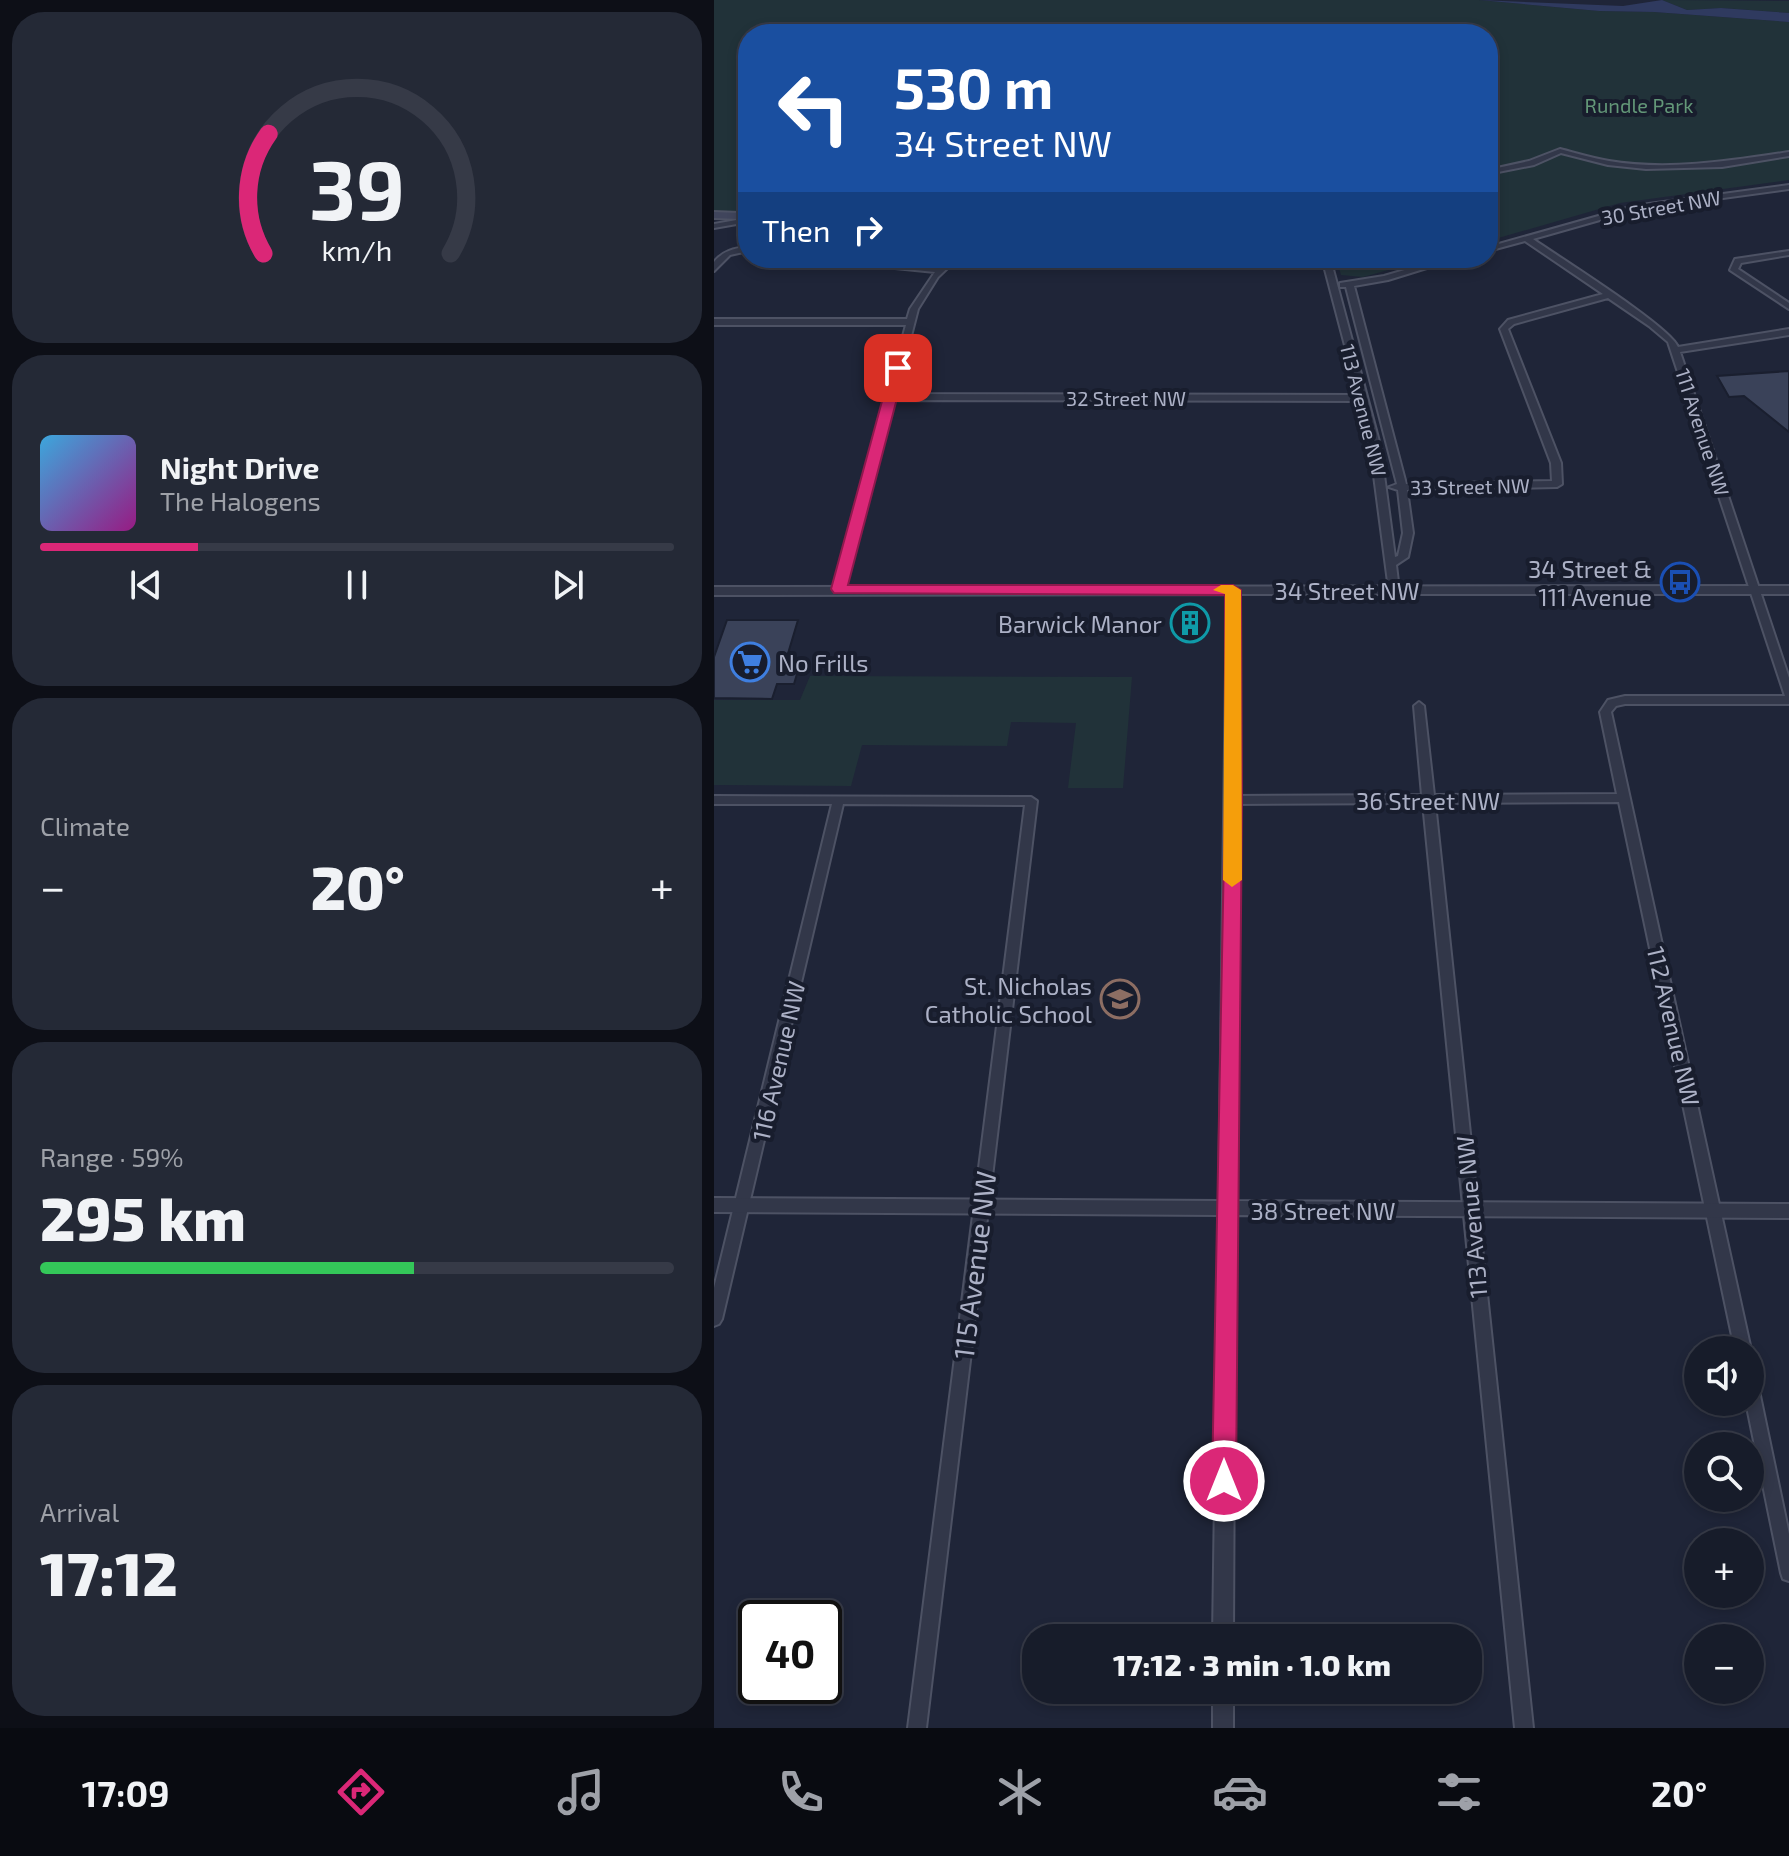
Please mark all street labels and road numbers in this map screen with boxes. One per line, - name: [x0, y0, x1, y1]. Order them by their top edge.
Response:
- street label: 30 Street NW: [1599, 185, 1723, 229]
- street label: 113 Avenue NW: [1336, 341, 1392, 479]
- street label: 111 Avenue NW: [1671, 365, 1735, 499]
- street label: 32 Street NW: [1066, 386, 1186, 410]
- street label: 33 Street NW: [1410, 473, 1530, 499]
- street label: 34 Street NW: [1274, 576, 1420, 605]
- street label: 36 Street NW: [1356, 786, 1500, 815]
- street label: 112 Avenue NW: [1642, 943, 1706, 1109]
- street label: 116 Avenue NW: [746, 978, 811, 1144]
- street label: 113 Avenue NW: [1449, 1134, 1493, 1299]
- street label: 115 Avenue NW: [946, 1169, 1002, 1361]
- street label: 38 Street NW: [1251, 1196, 1396, 1225]

